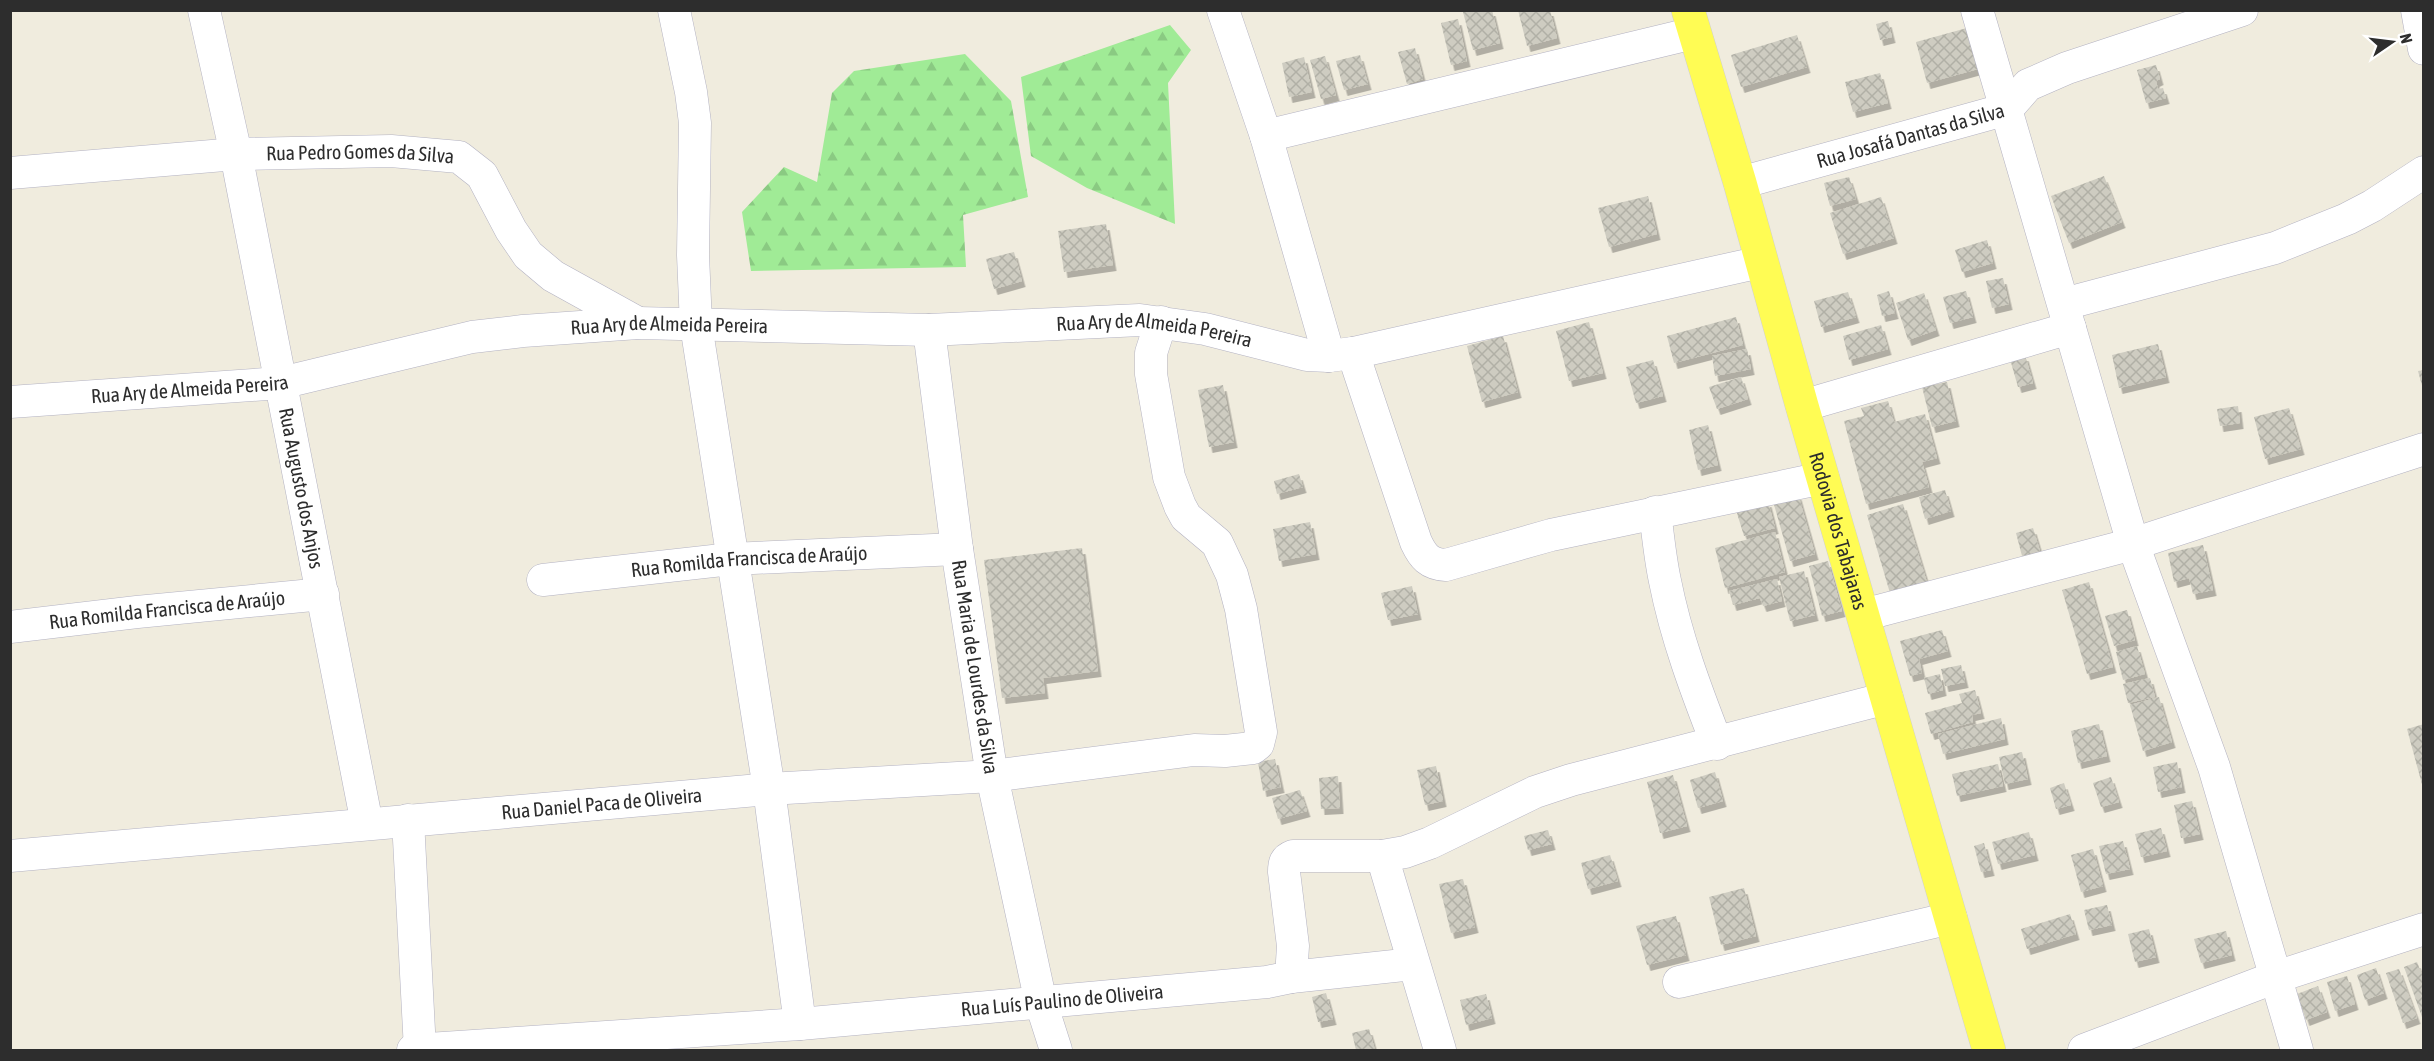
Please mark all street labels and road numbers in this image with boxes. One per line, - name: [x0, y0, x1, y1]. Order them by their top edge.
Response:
- street label: Rua Josafá Dantas da Silva: [1814, 98, 2007, 172]
- street label: Rua Pedro Gomes da Silva: [266, 139, 455, 168]
- street label: Rua Ary de Almeida Pereira: [1056, 308, 1255, 352]
- street label: Rua Ary de Almeida Pereira: [570, 311, 768, 339]
- street label: Rua Ary de Almeida Pereira: [90, 370, 291, 407]
- street label: Rua Augusto dos Anjos: [275, 406, 329, 571]
- street label: Rodovia dos Tabajaras: [1805, 449, 1872, 612]
- street label: Rua Romilda Francisca de Araújo: [630, 541, 868, 581]
- street label: Rua Maria de Lourdes da Silva: [948, 558, 1004, 775]
- street label: Rua Romilda Francisca de Araújo: [48, 586, 286, 633]
- street label: Rua Daniel Paca de Oliveira: [500, 783, 703, 824]
- street label: Rua Luís Paulino de Oliveira: [960, 979, 1164, 1020]

